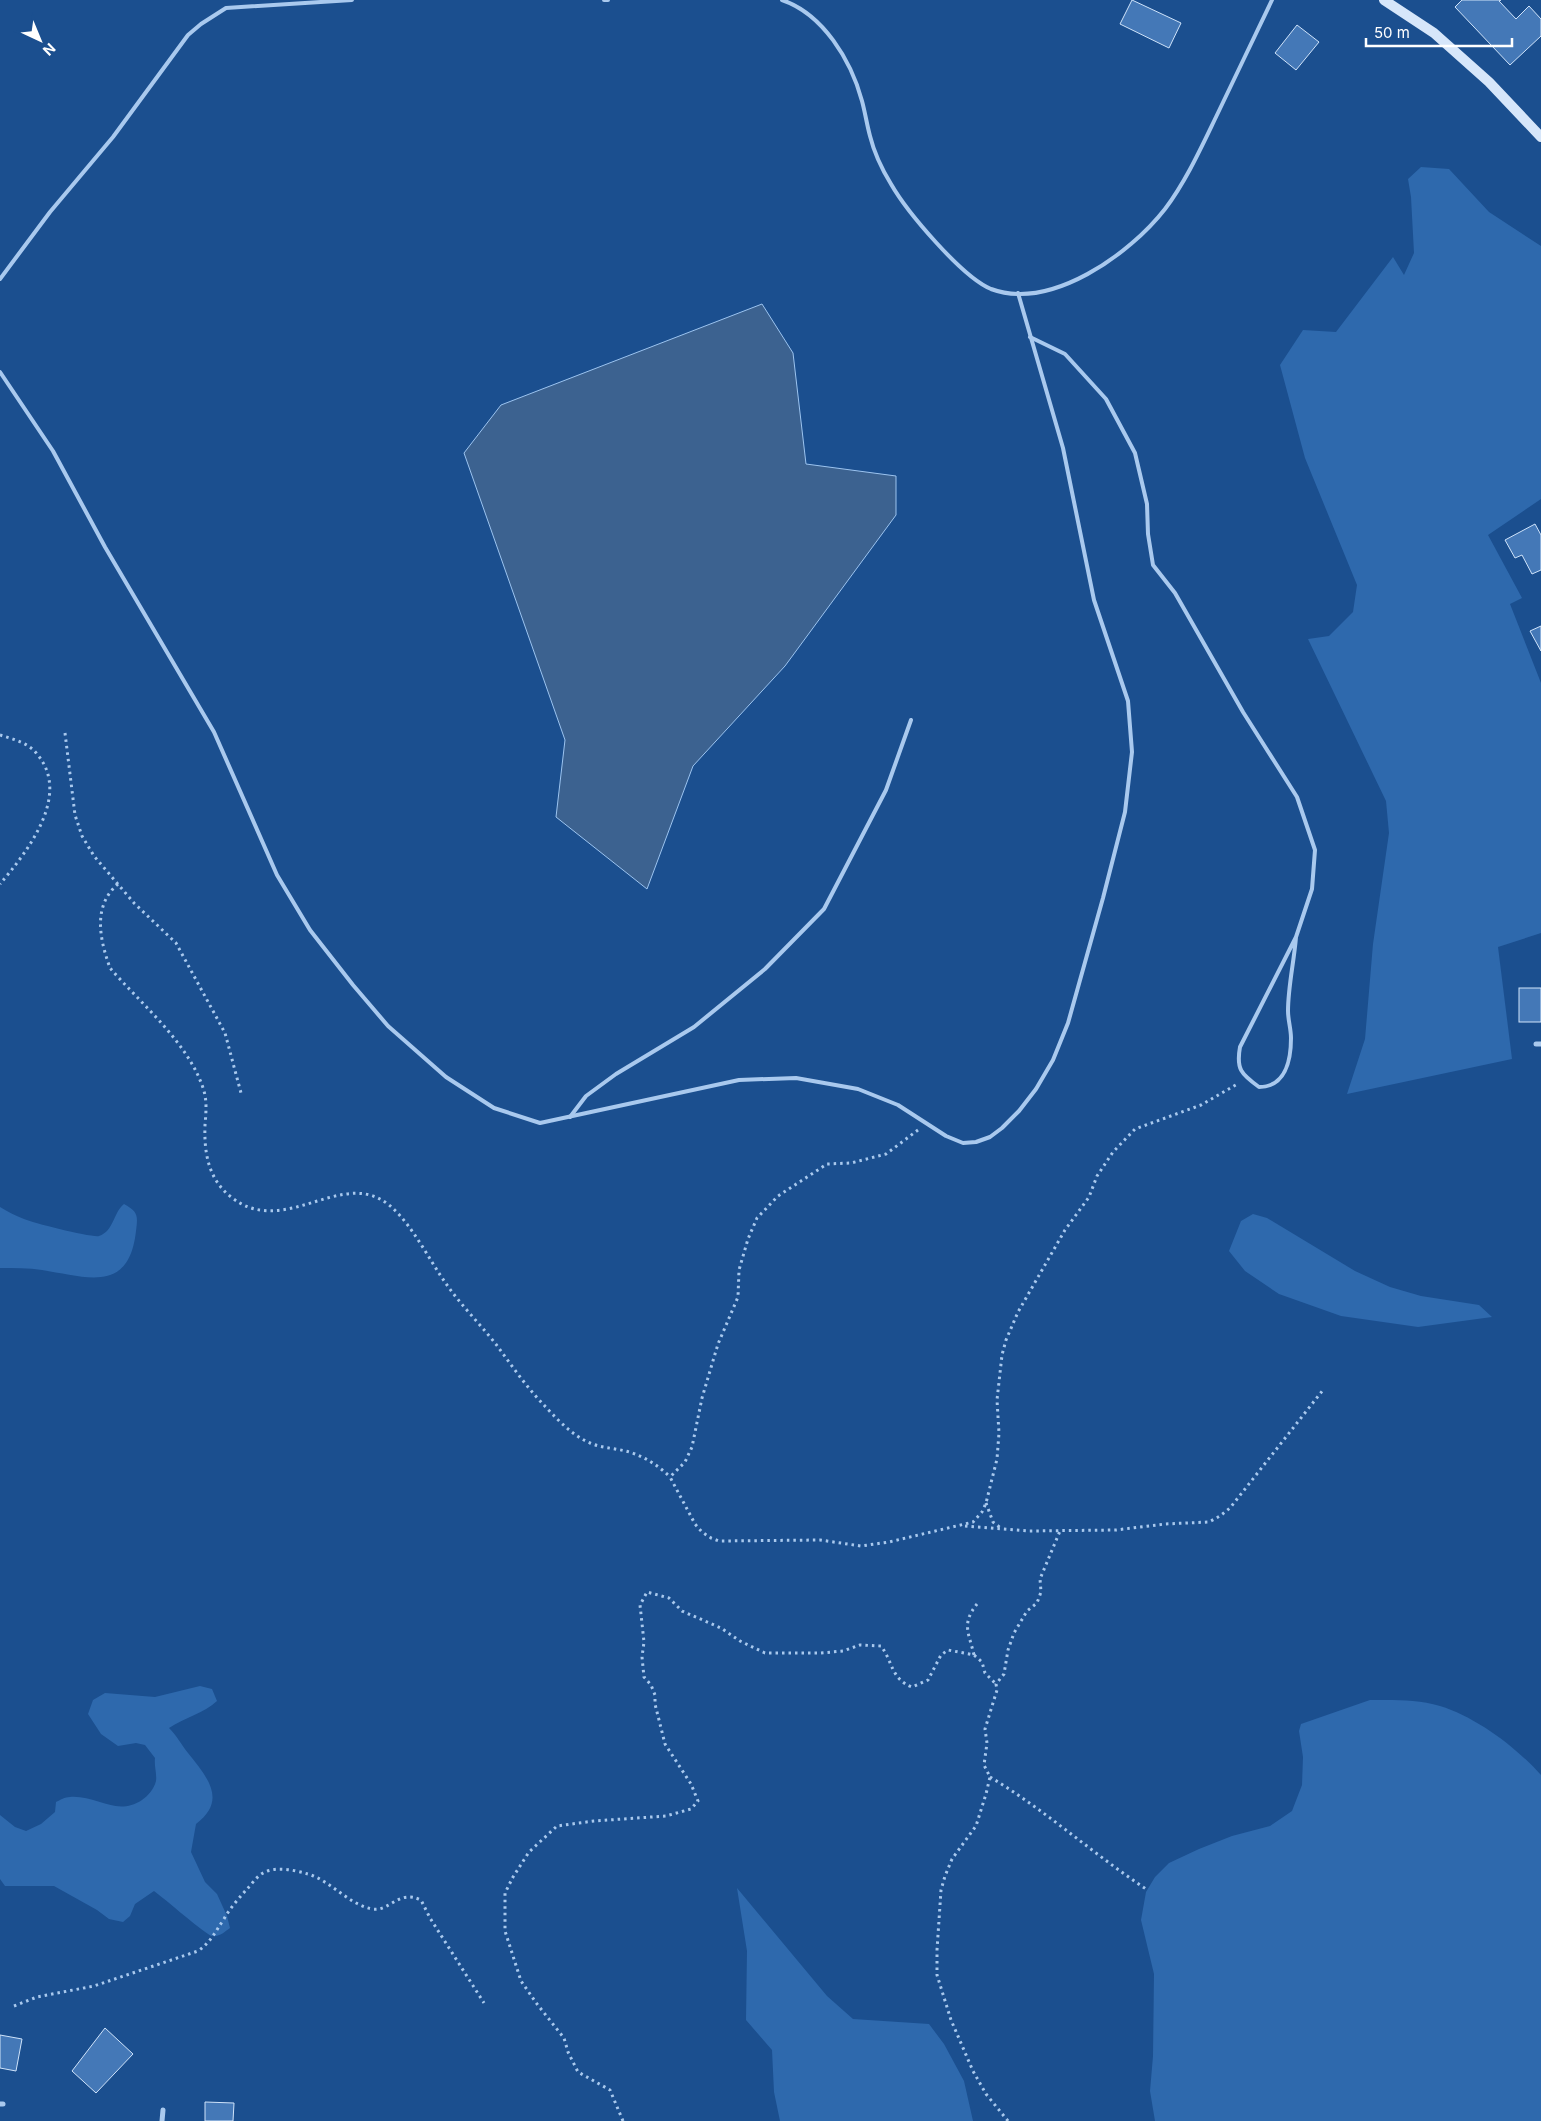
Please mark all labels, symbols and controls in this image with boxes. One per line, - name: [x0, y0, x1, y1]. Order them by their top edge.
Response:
- north arrow: [15, 15, 65, 65]
- scale bar: [1366, 15, 1512, 47]
- text: 50 m: [1374, 23, 1410, 42]
- text: N: [40, 40, 59, 60]

